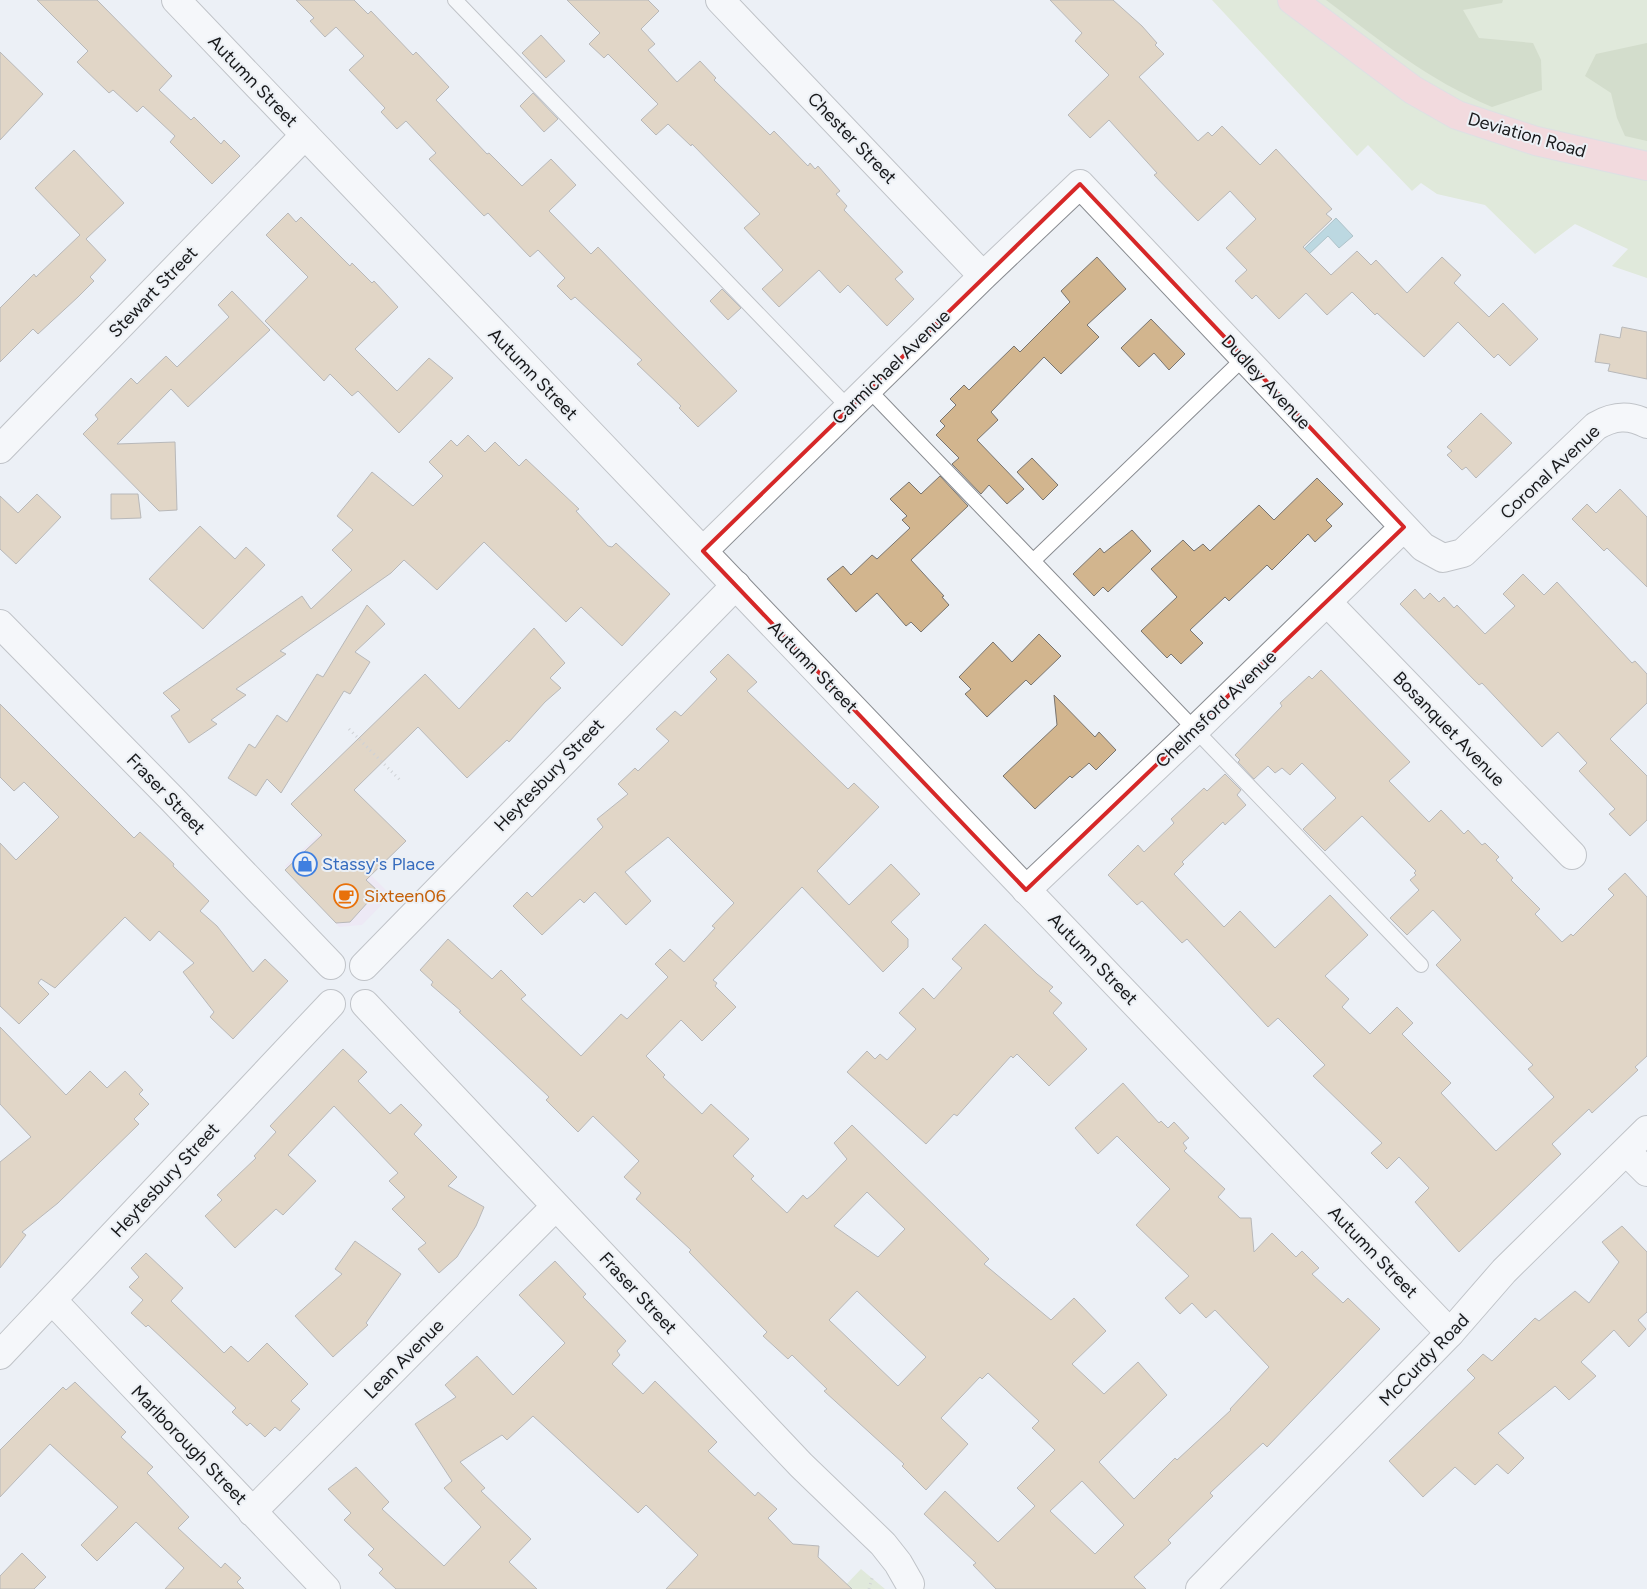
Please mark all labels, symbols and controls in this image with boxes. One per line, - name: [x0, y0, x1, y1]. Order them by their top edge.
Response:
- street label: Autumn Street: [204, 30, 302, 132]
- street label: Chester Street: [803, 88, 901, 188]
- street label: Deviation Road: [1465, 108, 1589, 162]
- street label: Stewart Street: [104, 242, 202, 342]
- street label: Carmichael Avenue: [827, 305, 955, 429]
- street label: Autumn Street: [484, 323, 582, 425]
- street label: Dudley Avenue: [1217, 330, 1316, 434]
- street label: Coronal Avenue: [1496, 420, 1605, 524]
- street label: Autumn Street: [764, 616, 862, 718]
- street label: Chelmsford Avenue: [1151, 646, 1281, 772]
- street label: Bosanquet Avenue: [1388, 667, 1510, 791]
- street label: Heytesbury Street: [489, 714, 609, 836]
- street label: Fraser Street: [122, 749, 210, 839]
- shop icon: Stassy's Place: [292, 851, 318, 877]
- place label: Stassy's Place: [322, 853, 435, 875]
- cafe icon: Sixteen06: [333, 883, 359, 909]
- place label: Sixteen06: [364, 885, 446, 907]
- street label: Autumn Street: [1044, 908, 1142, 1010]
- street label: Heytesbury Street: [106, 1118, 224, 1242]
- street label: Autumn Street: [1324, 1201, 1422, 1303]
- street label: Fraser Street: [594, 1247, 682, 1339]
- street label: McCurdy Road: [1374, 1309, 1474, 1411]
- street label: Lean Avenue: [360, 1314, 449, 1403]
- street label: Marlborough Street: [126, 1381, 252, 1509]

